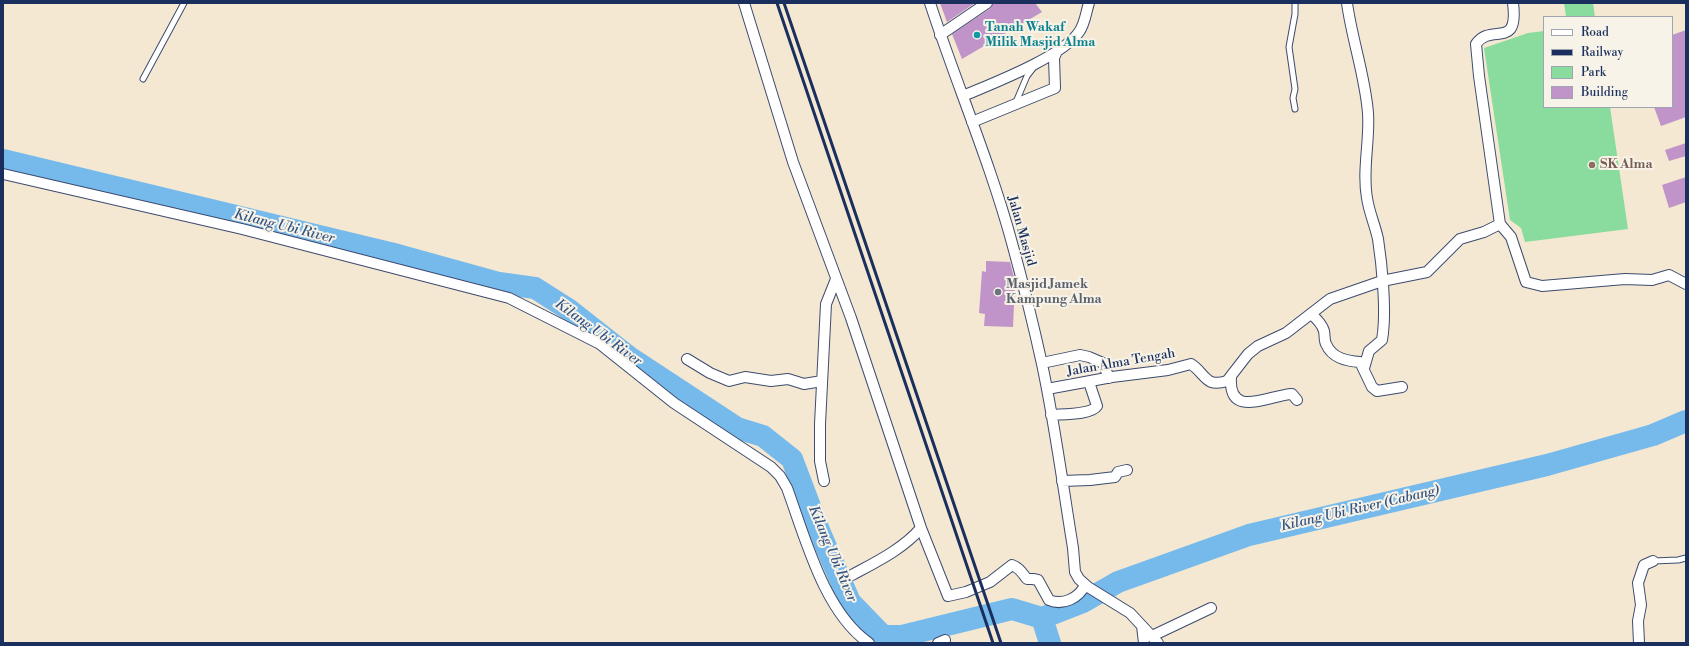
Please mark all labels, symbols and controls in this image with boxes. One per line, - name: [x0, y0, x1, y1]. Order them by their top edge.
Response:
- legend: [1543, 16, 1673, 108]
- place label: Tanah Wakaf Milik Masjid Alma: [985, 20, 1095, 51]
- text: Road: [1581, 25, 1609, 40]
- marker: Tanah Wakaf Milik Masjid Alma: [972, 30, 982, 40]
- text: Railway: [1581, 45, 1623, 60]
- text: Park: [1581, 65, 1606, 80]
- text: Building: [1581, 85, 1628, 100]
- place label: SK Alma: [1600, 157, 1652, 173]
- marker: SK Alma: [1587, 160, 1597, 170]
- street label: Jalan Masjid: [1003, 194, 1039, 268]
- water label: Kilang Ubi River: [232, 206, 336, 248]
- place label: Masjid Jamek Kampung Alma: [1006, 277, 1102, 308]
- marker: Masjid Jamek Kampung Alma: [993, 287, 1003, 297]
- water label: Kilang Ubi River: [551, 296, 645, 370]
- street label: Jalan Alma Tengah: [1066, 346, 1176, 380]
- water label: Kilang Ubi River (Cabang): [1279, 483, 1441, 535]
- water label: Kilang Ubi River: [804, 503, 860, 605]

